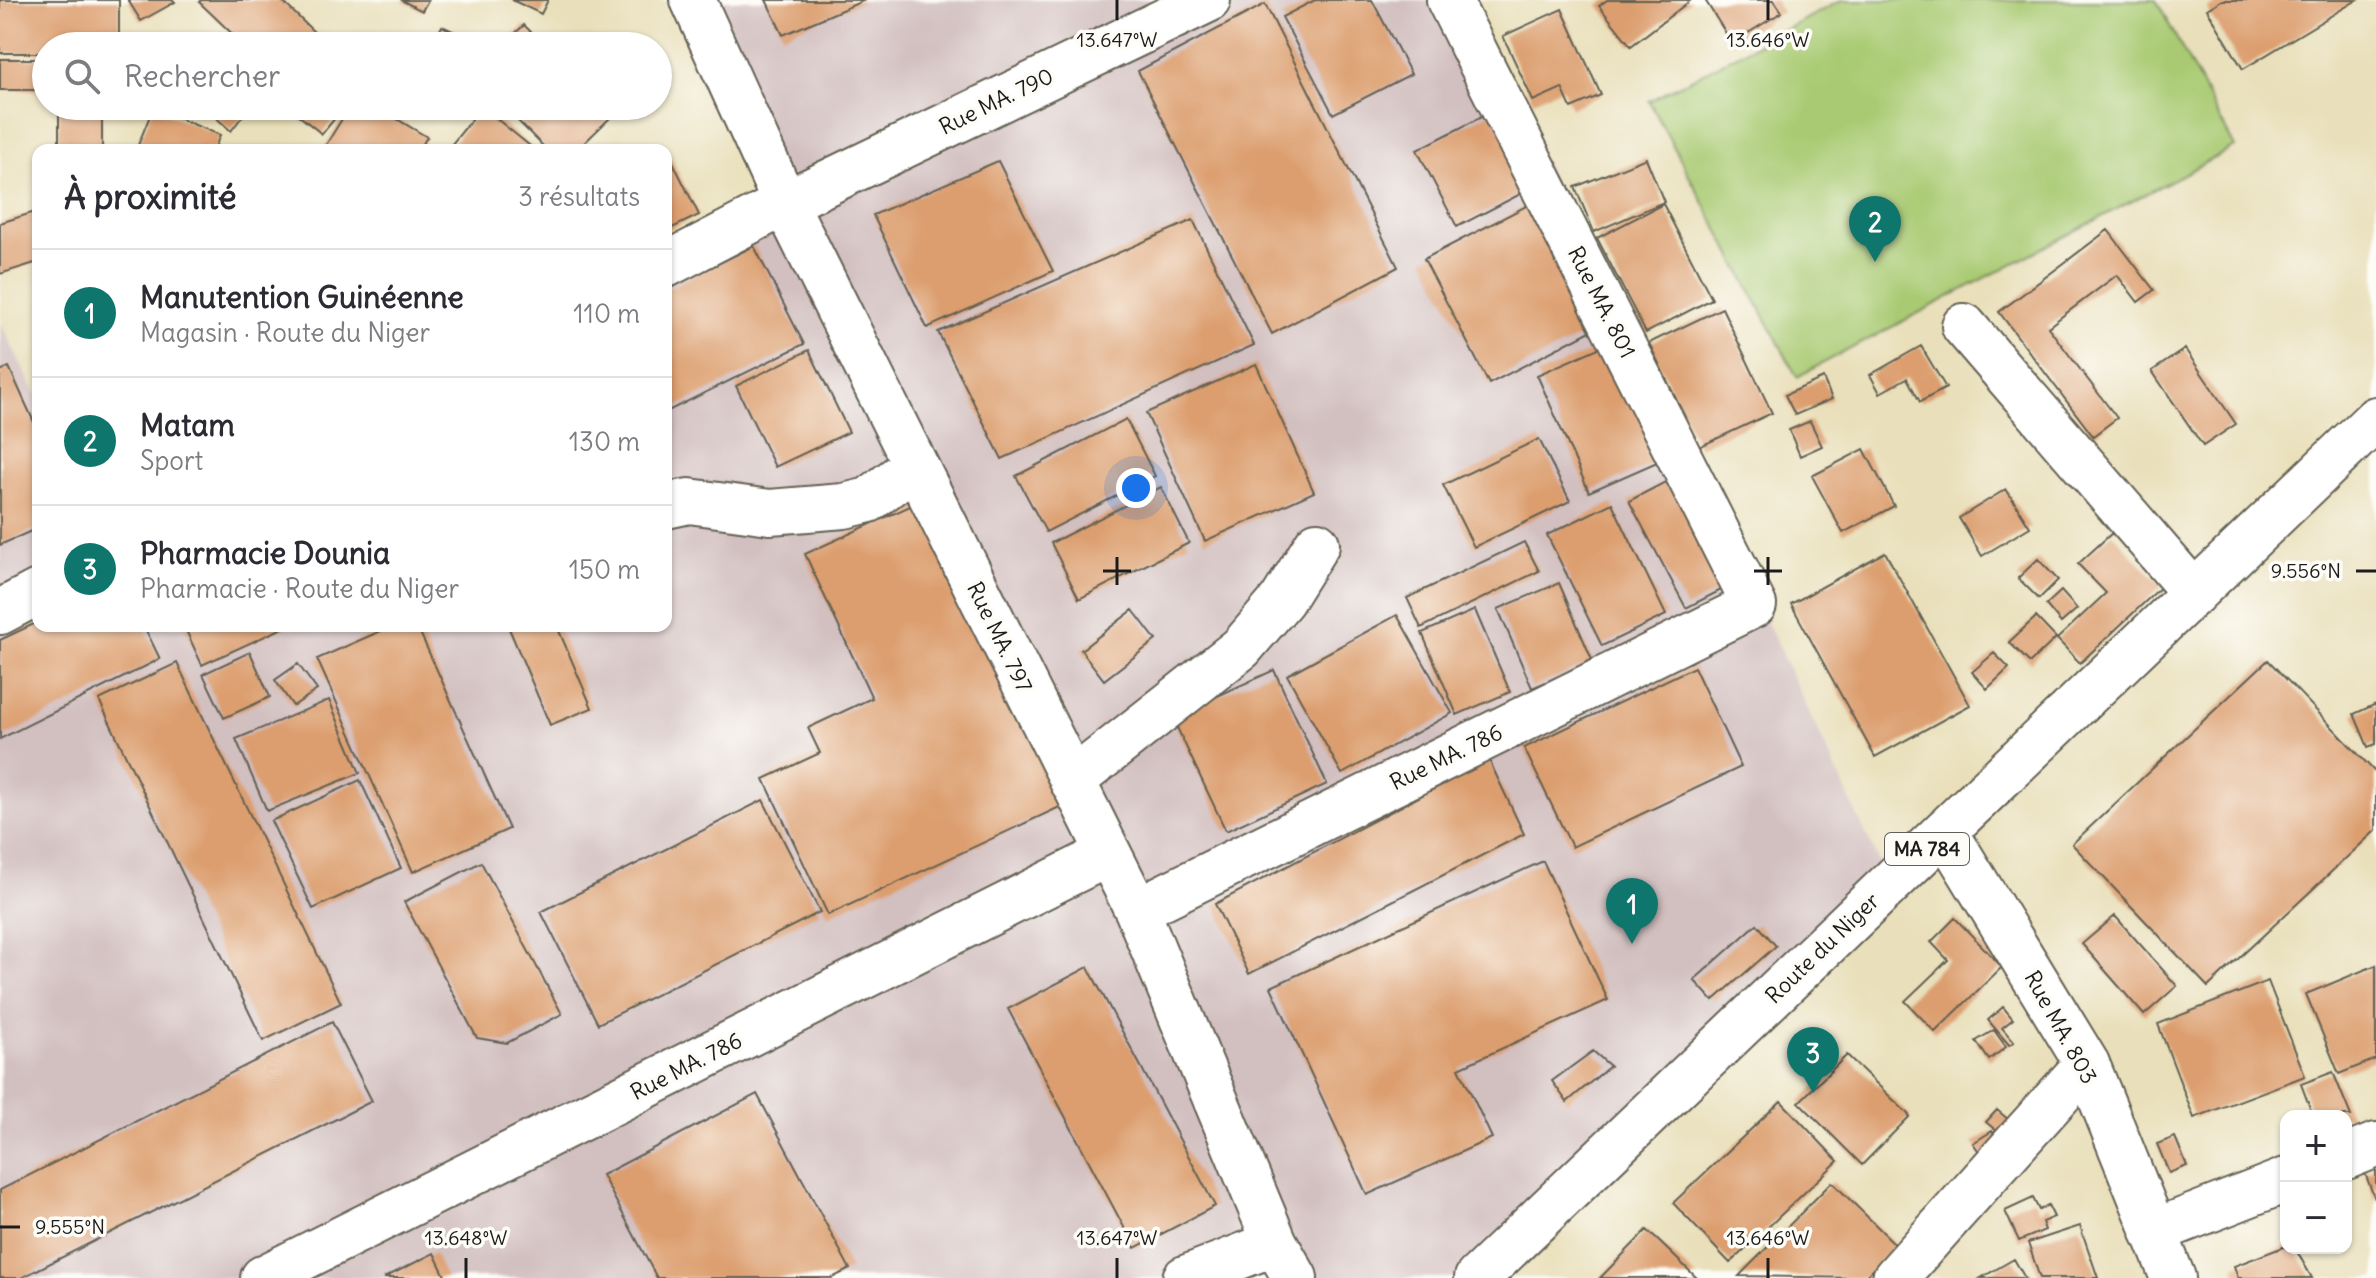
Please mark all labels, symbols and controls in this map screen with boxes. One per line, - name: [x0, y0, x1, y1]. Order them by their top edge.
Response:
- text: 13.647°W: [1077, 27, 1158, 52]
- text: 13.646°W: [1727, 27, 1809, 52]
- search box: [32, 32, 672, 120]
- icon: search: [60, 54, 104, 98]
- text: Rechercher: [124, 57, 280, 95]
- street label: Rue MA. 790: [934, 61, 1058, 141]
- text: À proximité: [64, 175, 237, 218]
- text: 3 résultats: [518, 180, 640, 213]
- pin: 2: [1849, 196, 1901, 262]
- street label: Rue MA. 801: [1562, 242, 1642, 362]
- text: Manutention Guinéenne: [140, 278, 464, 316]
- text: 1: [85, 297, 95, 330]
- text: 110 m: [573, 297, 640, 330]
- text: Magasin · Route du Niger: [140, 316, 430, 349]
- text: Matam: [140, 406, 235, 444]
- text: 2: [83, 425, 97, 458]
- text: 130 m: [569, 425, 640, 458]
- text: Sport: [140, 444, 203, 477]
- your location: [1116, 468, 1156, 508]
- text: Pharmacie Dounia: [140, 534, 390, 572]
- text: 3: [83, 553, 97, 586]
- text: 150 m: [569, 553, 640, 586]
- text: 9.556°N: [2271, 558, 2341, 583]
- text: Pharmacie · Route du Niger: [140, 572, 459, 605]
- street label: Rue MA. 797: [961, 577, 1039, 697]
- street label: Rue MA. 786: [1385, 718, 1507, 796]
- road number: MA 784: [1885, 833, 1969, 865]
- pin: 1: [1606, 878, 1658, 944]
- street label: Route du Niger: [1759, 887, 1885, 1009]
- street label: Rue MA. 803: [2018, 965, 2104, 1089]
- street label: Rue MA. 786: [625, 1026, 747, 1106]
- pin: 3: [1787, 1027, 1839, 1093]
- map controls: [2280, 1110, 2352, 1254]
- button: +: [2280, 1110, 2352, 1182]
- button: −: [2280, 1182, 2352, 1254]
- text: 9.555°N: [35, 1214, 105, 1239]
- text: 13.648°W: [425, 1225, 507, 1250]
- text: 13.647°W: [1077, 1225, 1158, 1250]
- text: 13.646°W: [1727, 1225, 1809, 1250]

